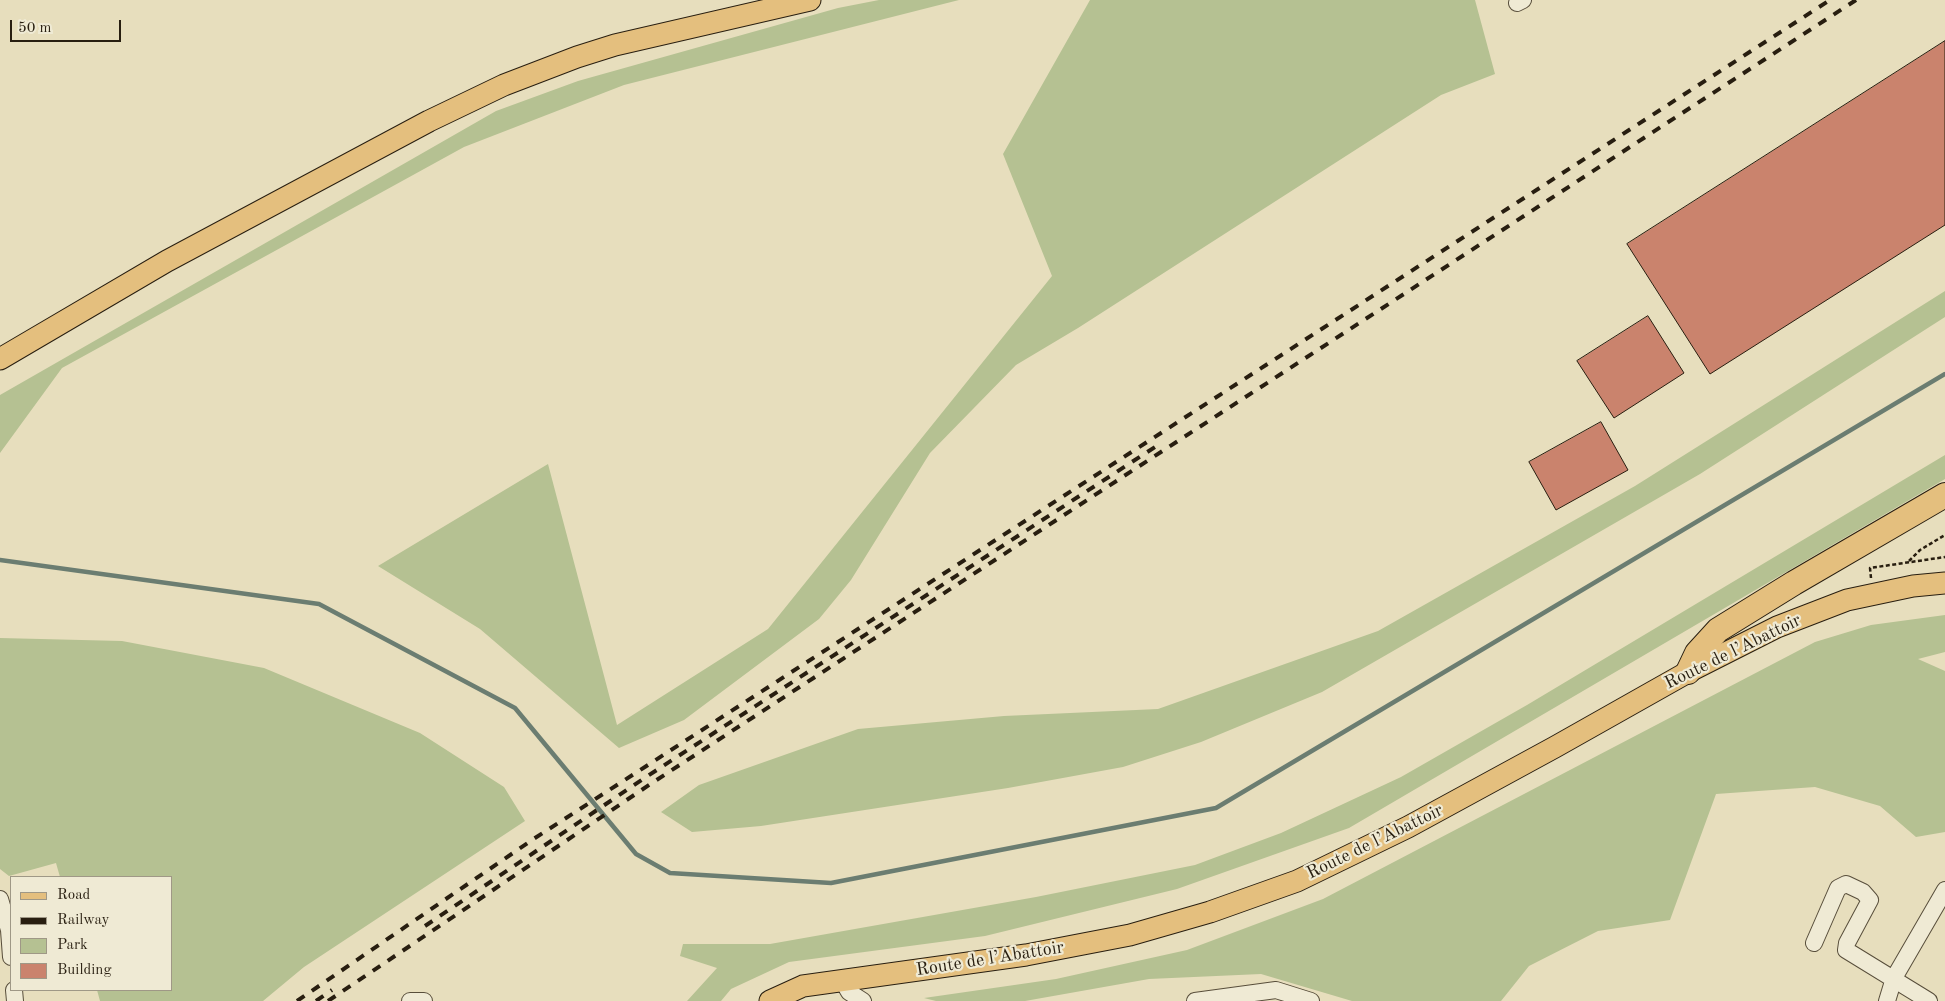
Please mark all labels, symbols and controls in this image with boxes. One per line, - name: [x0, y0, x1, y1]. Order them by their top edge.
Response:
- scale bar: [12, 10, 124, 42]
- text: 50 m: [18, 21, 52, 36]
- street label: Route de l’Abattoir: [1661, 610, 1805, 694]
- street label: Route de l’Abattoir: [1303, 800, 1447, 884]
- legend: [10, 876, 172, 991]
- text: Road: [57, 888, 90, 903]
- text: Railway: [57, 913, 110, 928]
- street label: Route de l’Abattoir: [915, 937, 1065, 981]
- text: Park: [57, 938, 88, 953]
- text: Building: [57, 963, 112, 978]

